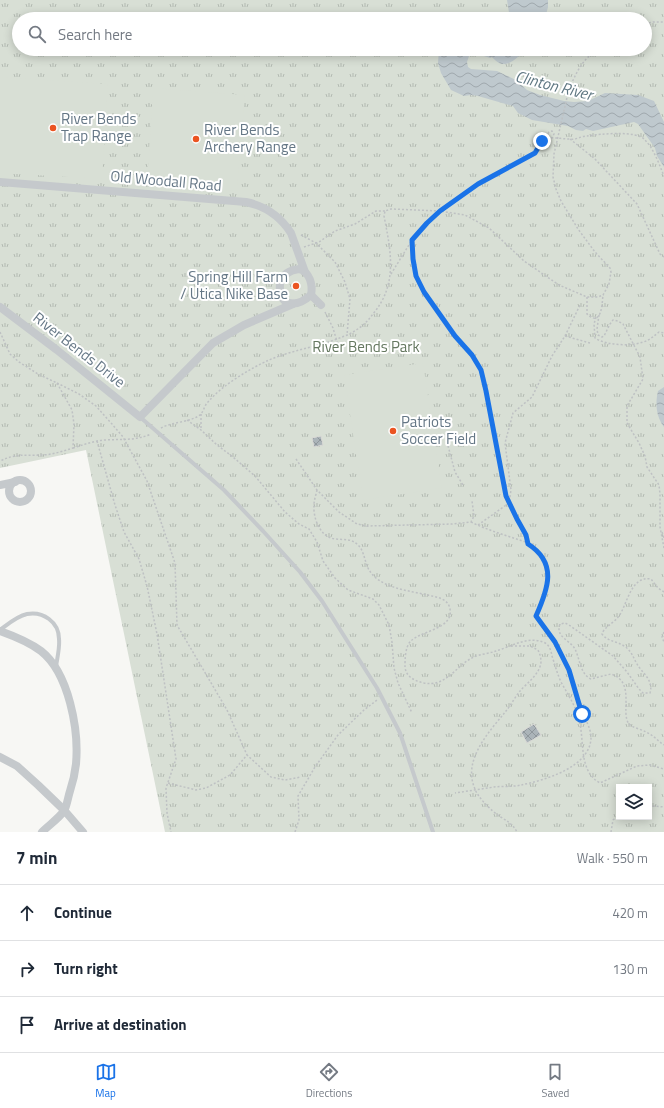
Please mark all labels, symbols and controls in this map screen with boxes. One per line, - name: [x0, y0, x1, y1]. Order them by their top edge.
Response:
- search box: [12, 12, 652, 56]
- icon: search: [26, 23, 48, 45]
- text: Search here: [58, 23, 132, 46]
- water label: Clinton River: [513, 64, 597, 107]
- place label: River Bends Trap Range: [61, 107, 136, 147]
- place label: River Bends Archery Range: [204, 118, 296, 158]
- marker: River Bends Trap Range: [48, 123, 58, 133]
- route end: [533, 132, 551, 150]
- marker: River Bends Archery Range: [191, 134, 201, 144]
- street label: Old Woodall Road: [109, 164, 223, 197]
- place label: Spring Hill Farm / Utica Nike Base: [180, 265, 288, 305]
- marker: Spring Hill Farm / Utica Nike Base: [291, 281, 301, 291]
- street label: River Bends Drive: [28, 306, 130, 393]
- park label: River Bends Park: [312, 335, 420, 358]
- place label: Patriots Soccer Field: [401, 410, 476, 450]
- marker: Patriots Soccer Field: [388, 426, 398, 436]
- route start: [573, 705, 591, 723]
- map controls: [616, 784, 652, 820]
- button: layers: [616, 784, 652, 820]
- text: 7 min: [16, 845, 57, 871]
- text: Walk · 550 m: [577, 848, 648, 868]
- text: Continue: [54, 901, 112, 924]
- icon: ahead: [16, 902, 38, 924]
- text: 420 m: [612, 903, 648, 923]
- text: Turn right: [54, 957, 118, 980]
- icon: right: [16, 958, 38, 980]
- text: 130 m: [612, 959, 648, 979]
- text: Arrive at destination: [54, 1013, 187, 1036]
- icon: arrive: [16, 1014, 38, 1036]
- tab: Map: [95, 1061, 117, 1101]
- tab: Directions: [306, 1061, 352, 1101]
- tab: Saved: [541, 1061, 569, 1101]

